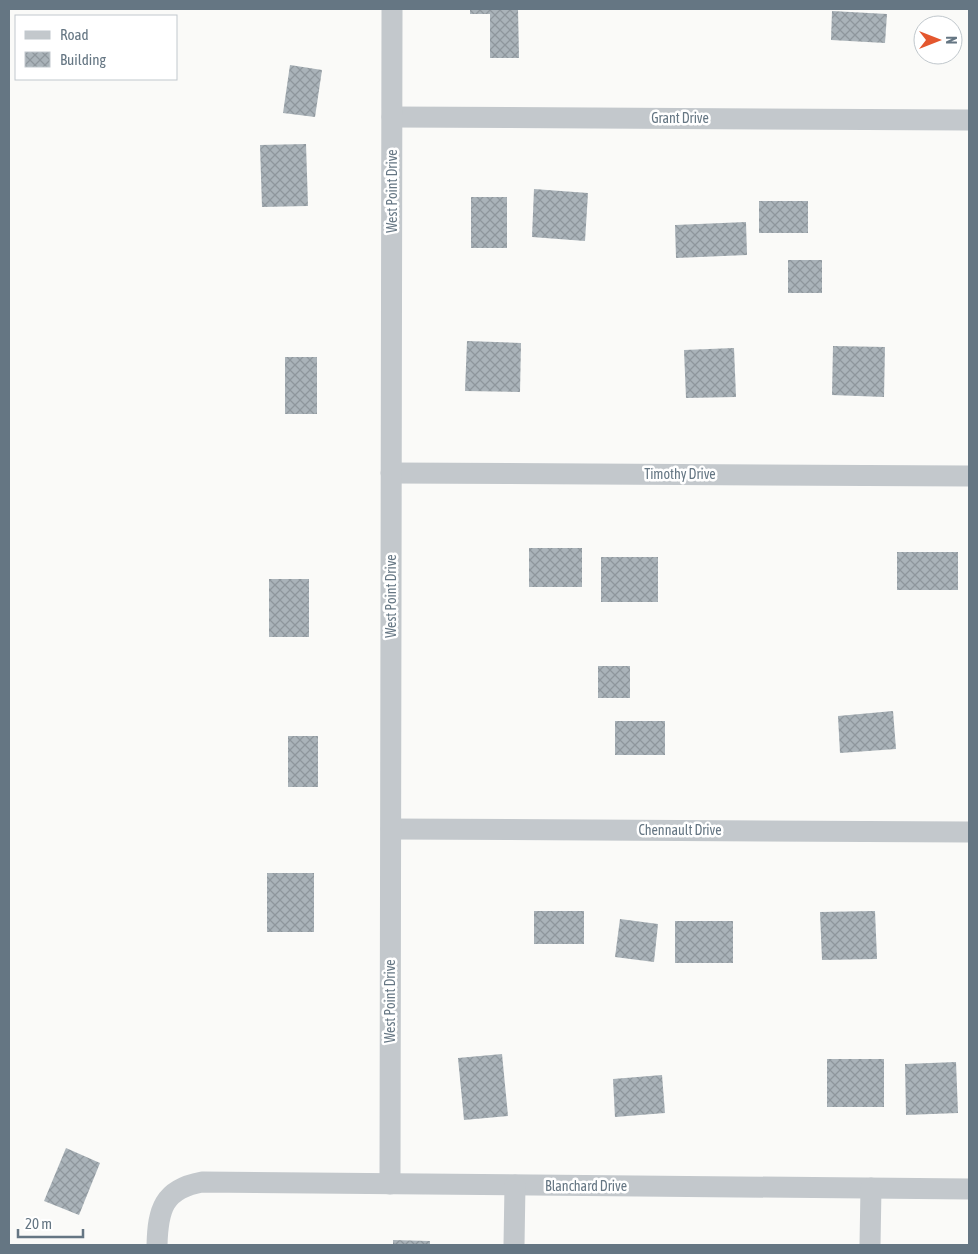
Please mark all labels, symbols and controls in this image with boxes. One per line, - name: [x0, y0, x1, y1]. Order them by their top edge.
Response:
- legend: [15, 15, 178, 80]
- north arrow: [913, 15, 963, 65]
- text: Road: [60, 26, 89, 43]
- text: N: [943, 36, 959, 44]
- text: Building: [60, 51, 106, 68]
- street label: Grant Drive: [651, 110, 709, 126]
- street label: West Point Drive: [384, 149, 400, 233]
- street label: Timothy Drive: [644, 466, 716, 482]
- street label: West Point Drive: [383, 554, 399, 638]
- street label: Chennault Drive: [638, 822, 722, 838]
- street label: West Point Drive: [382, 959, 398, 1043]
- street label: Blanchard Drive: [545, 1178, 627, 1194]
- scale bar: [18, 1206, 82, 1238]
- text: 20 m: [25, 1215, 52, 1232]

